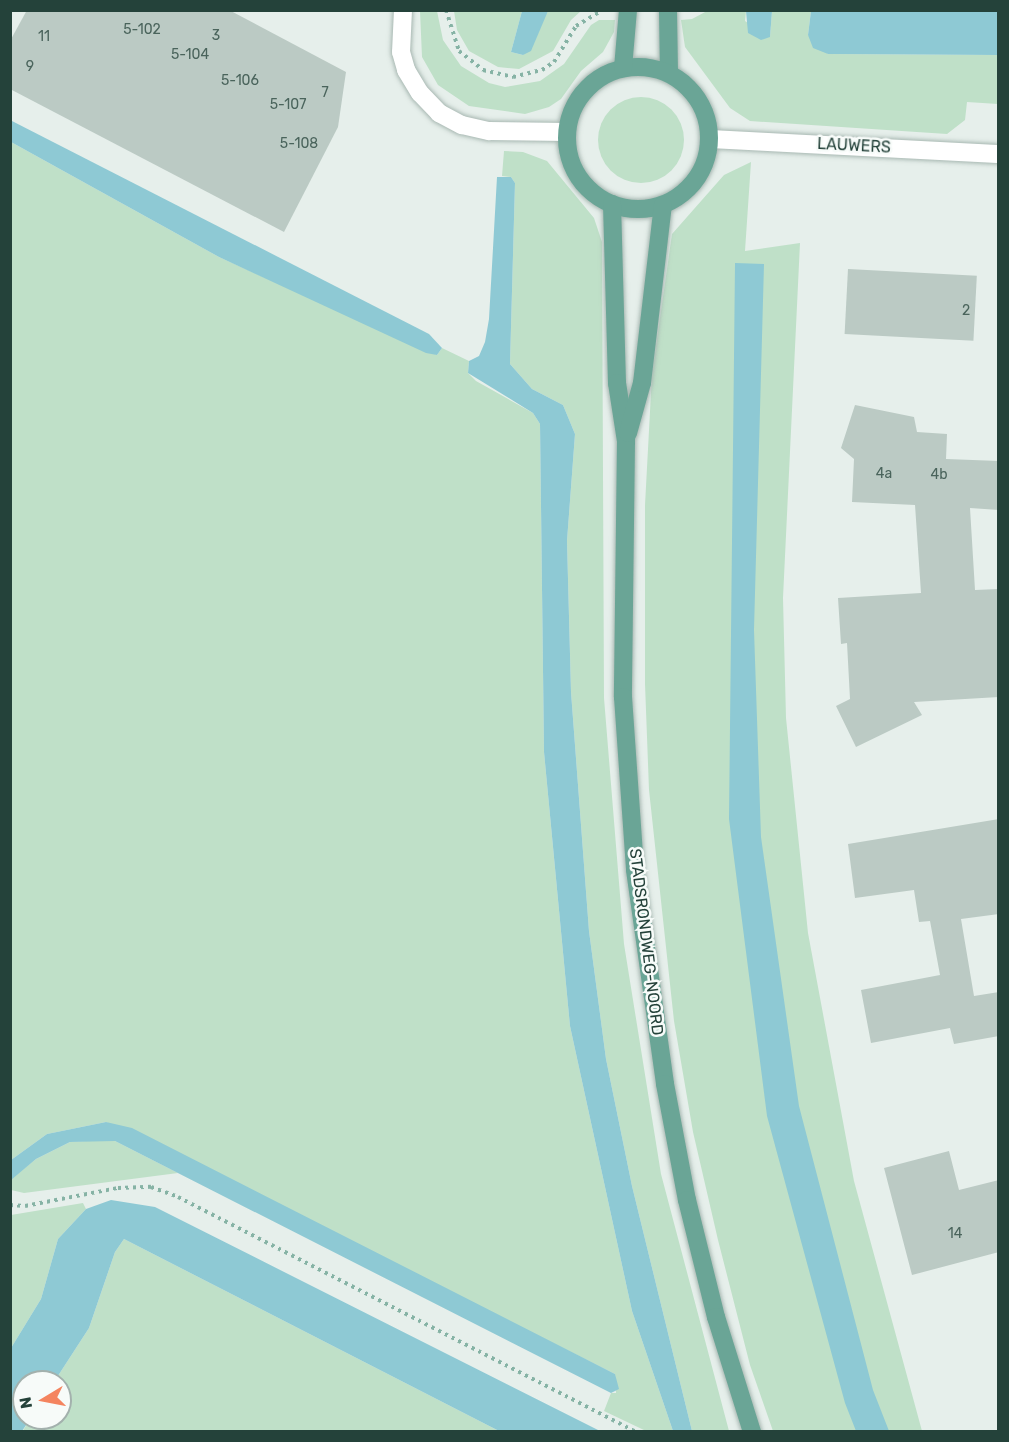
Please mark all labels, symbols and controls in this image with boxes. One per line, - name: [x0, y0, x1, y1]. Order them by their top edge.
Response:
- house number: 5-102: [123, 22, 161, 38]
- house number: 3: [212, 28, 220, 44]
- house number: 11: [38, 29, 50, 45]
- house number: 5-104: [171, 47, 209, 63]
- house number: 9: [26, 59, 34, 75]
- house number: 5-106: [221, 73, 259, 89]
- house number: 7: [321, 85, 329, 101]
- house number: 5-107: [270, 97, 306, 113]
- street label: LAUWERS: [817, 134, 891, 158]
- house number: 5-108: [280, 136, 318, 152]
- house number: 2: [962, 303, 970, 319]
- house number: 4a: [876, 466, 892, 482]
- house number: 4b: [930, 467, 948, 483]
- street label: STADSRONDWEG-NOORD: [625, 847, 667, 1037]
- house number: 14: [948, 1226, 962, 1242]
- north arrow: [12, 1370, 72, 1430]
- text: N: [15, 1396, 36, 1410]

